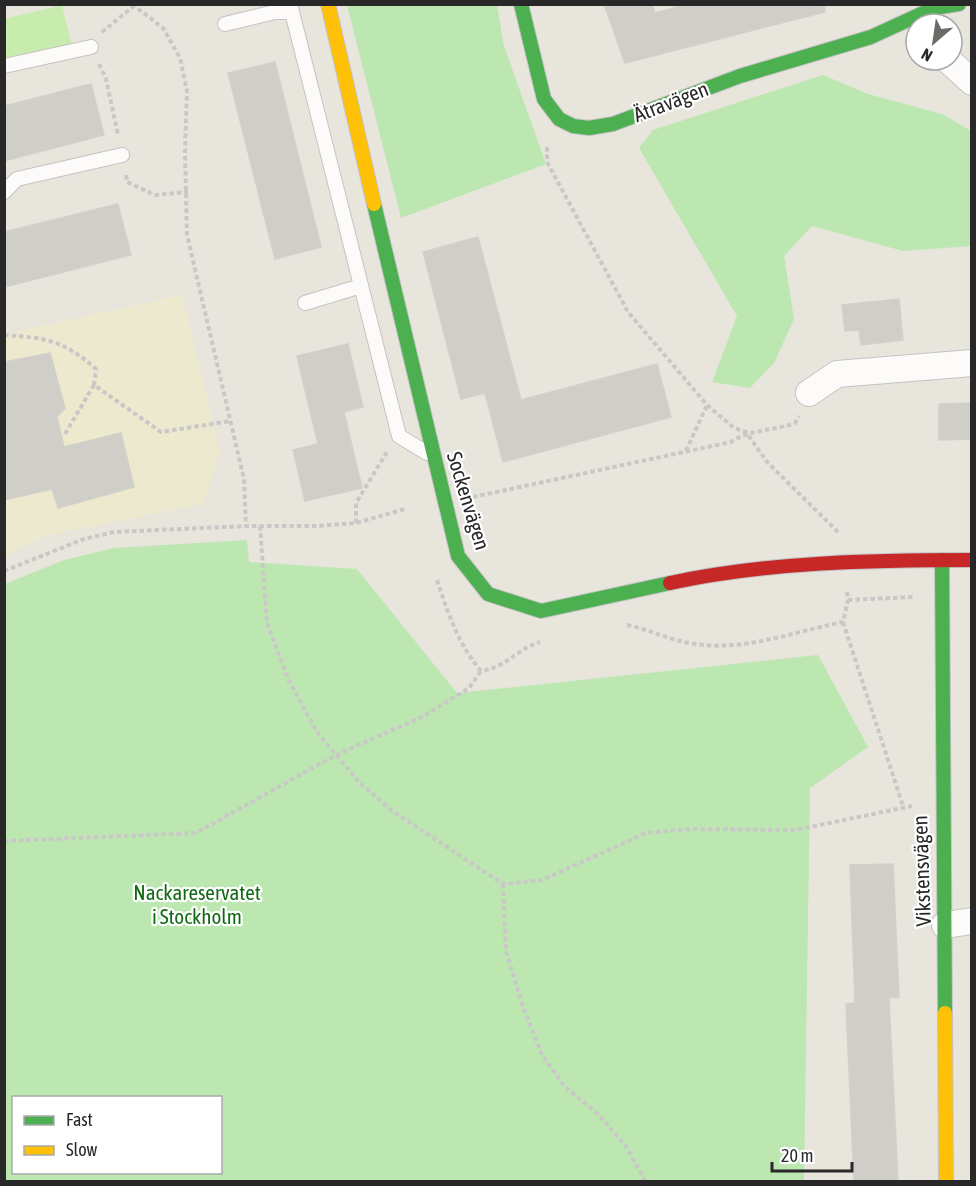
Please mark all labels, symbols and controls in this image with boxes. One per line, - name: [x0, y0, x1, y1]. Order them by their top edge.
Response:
- north arrow: [904, 12, 964, 72]
- text: N: [918, 45, 935, 65]
- street label: Ätravägen: [630, 76, 712, 126]
- street label: Sockenvägen: [443, 449, 495, 553]
- street label: Vikstensvägen: [907, 815, 935, 927]
- park label: Nackareservatet i Stockholm: [133, 880, 261, 928]
- legend: [12, 1096, 222, 1174]
- text: Fast: [66, 1109, 93, 1130]
- scale bar: [772, 1135, 852, 1173]
- text: Slow: [66, 1139, 97, 1160]
- text: 20 m: [781, 1145, 813, 1166]

